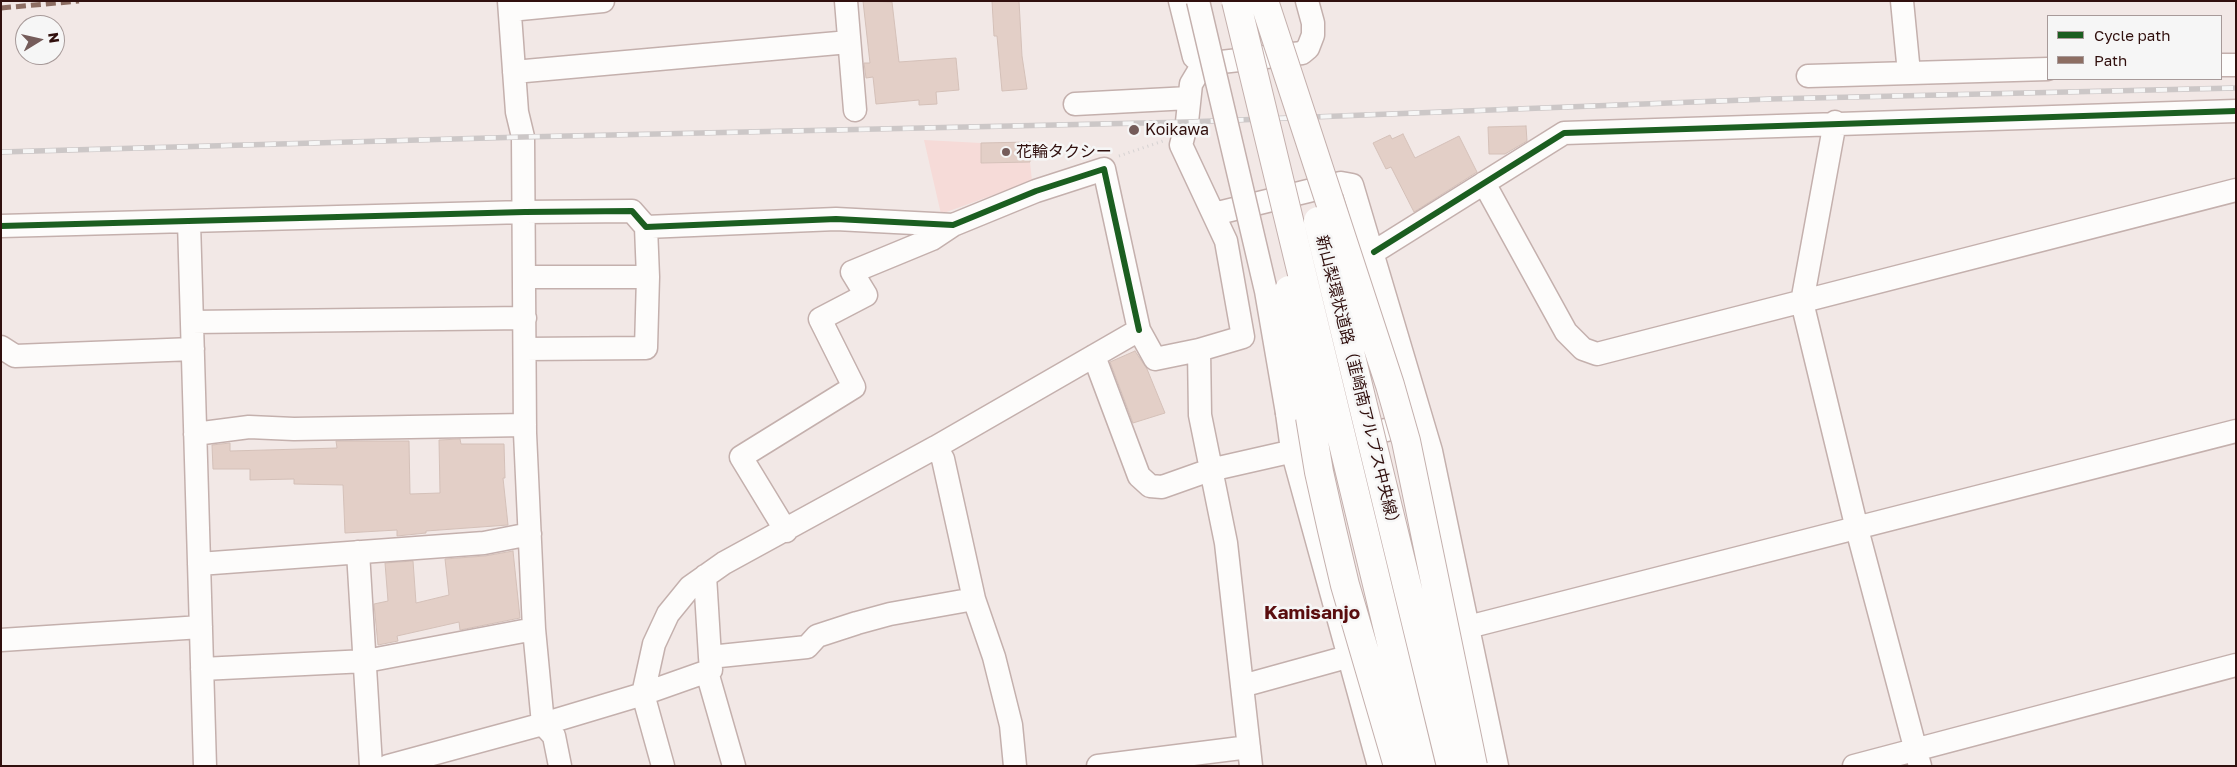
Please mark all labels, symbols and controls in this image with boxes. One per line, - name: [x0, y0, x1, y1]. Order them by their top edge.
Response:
- north arrow: [15, 15, 65, 65]
- legend: [2047, 15, 2222, 80]
- text: Cycle path: [2094, 26, 2170, 44]
- text: N: [45, 31, 64, 44]
- text: Path: [2094, 51, 2127, 69]
- place label: Koikawa: [1145, 120, 1209, 140]
- marker: Koikawa: [1127, 123, 1141, 137]
- place label: 花輪タクシー: [1016, 142, 1112, 162]
- marker: 花輪タクシー: [1000, 146, 1012, 158]
- street label: 新山梨環状道路（韮崎南アルプス中央線）: [1312, 233, 1404, 533]
- district label: Kamisanjo: [1264, 602, 1360, 624]

